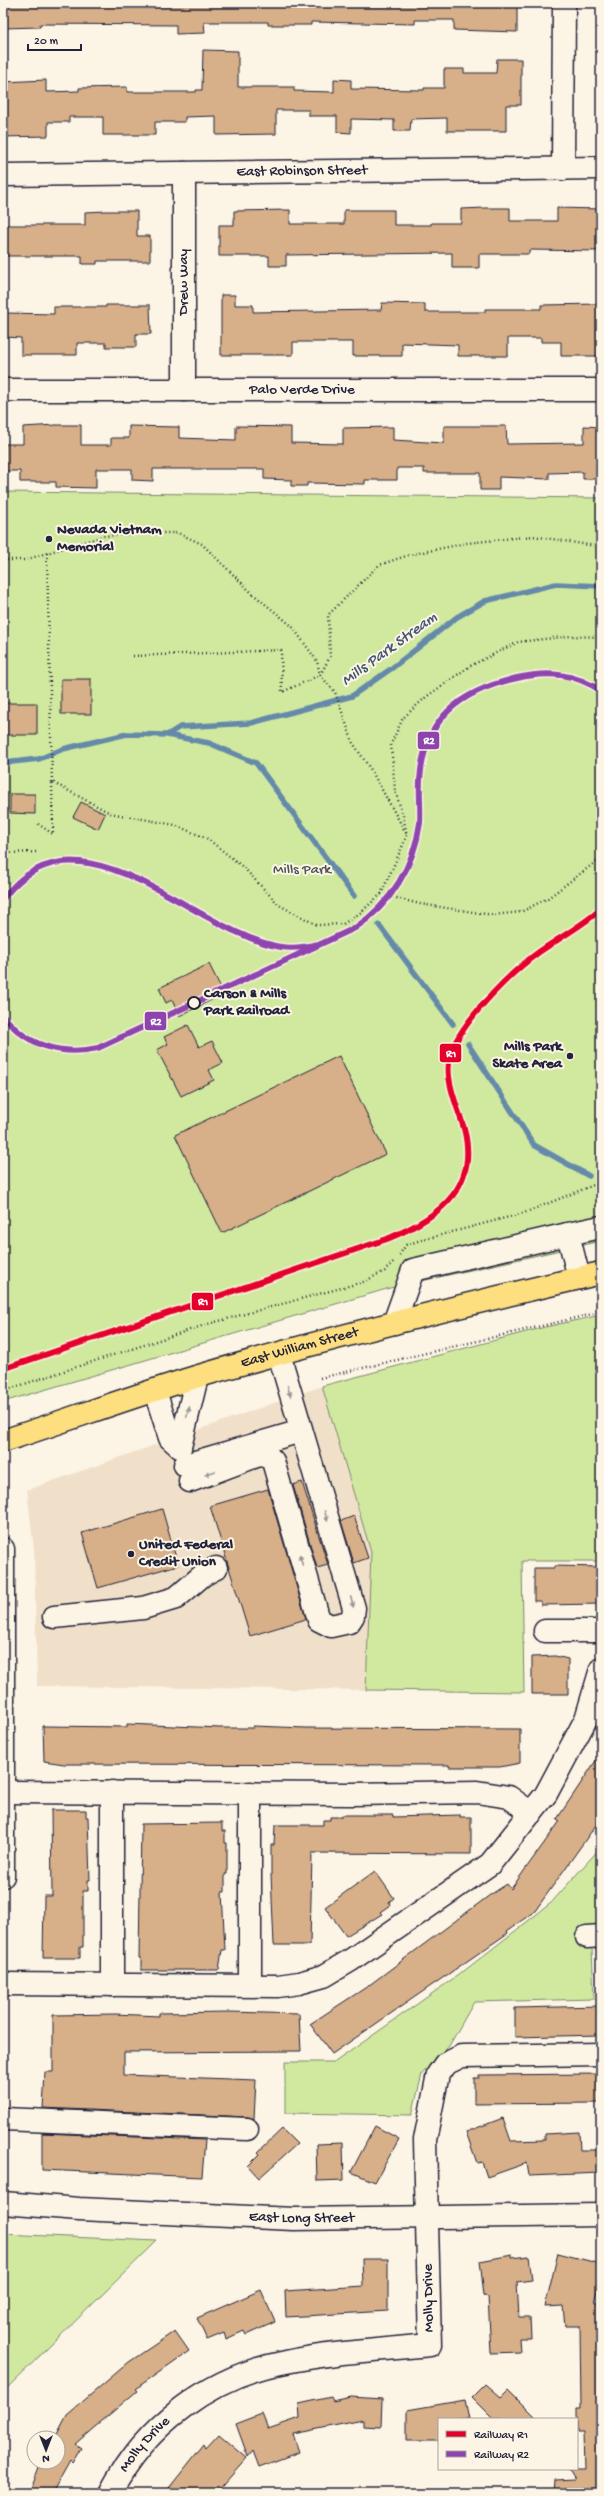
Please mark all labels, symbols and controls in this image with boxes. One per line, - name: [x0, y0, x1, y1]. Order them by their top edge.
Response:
- scale bar: [28, 26, 81, 52]
- text: 20 m: [34, 35, 59, 49]
- street label: East Robinson Street: [236, 162, 369, 181]
- street label: Drew Way: [175, 248, 193, 316]
- street label: Palo Verde Drive: [248, 381, 355, 399]
- place label: Nevada Vietnam Memorial: [57, 521, 162, 556]
- marker: Nevada Vietnam Memorial: [44, 534, 54, 544]
- water label: Mills Park Stream: [338, 609, 442, 691]
- line badge: R2: [417, 731, 440, 750]
- text: R2: [422, 736, 435, 748]
- park label: Mills Park: [273, 861, 332, 879]
- place label: Carson & Mills Park Railroad: [203, 985, 291, 1020]
- marker: Carson & Mills Park Railroad: [187, 996, 201, 1010]
- line badge: R2: [144, 1011, 167, 1031]
- text: R2: [149, 1017, 162, 1029]
- place label: Mills Park Skate Area: [492, 1038, 564, 1073]
- line badge: R1: [439, 1043, 462, 1063]
- text: R1: [445, 1049, 456, 1061]
- marker: Mills Park Skate Area: [565, 1051, 575, 1061]
- line badge: R1: [191, 1292, 214, 1311]
- text: R1: [197, 1297, 208, 1309]
- street label: East William Street: [239, 1323, 362, 1373]
- one-way arrow: [286, 1385, 292, 1397]
- one-way arrow: [185, 1405, 191, 1418]
- one-way arrow: [204, 1471, 216, 1477]
- one-way arrow: [323, 1510, 329, 1522]
- place label: United Federal Credit Union: [138, 1536, 234, 1571]
- marker: United Federal Credit Union: [126, 1549, 136, 1559]
- one-way arrow: [298, 1554, 304, 1566]
- one-way arrow: [349, 1596, 355, 1608]
- street label: East Long Street: [248, 2208, 356, 2228]
- street label: Molly Drive: [419, 2263, 439, 2332]
- street label: Molly Drive: [116, 2412, 174, 2476]
- legend: [438, 2418, 578, 2470]
- text: Railway R1: [474, 2429, 528, 2443]
- north arrow: [26, 2430, 66, 2470]
- text: Railway R2: [474, 2449, 529, 2463]
- text: N: [42, 2452, 50, 2464]

